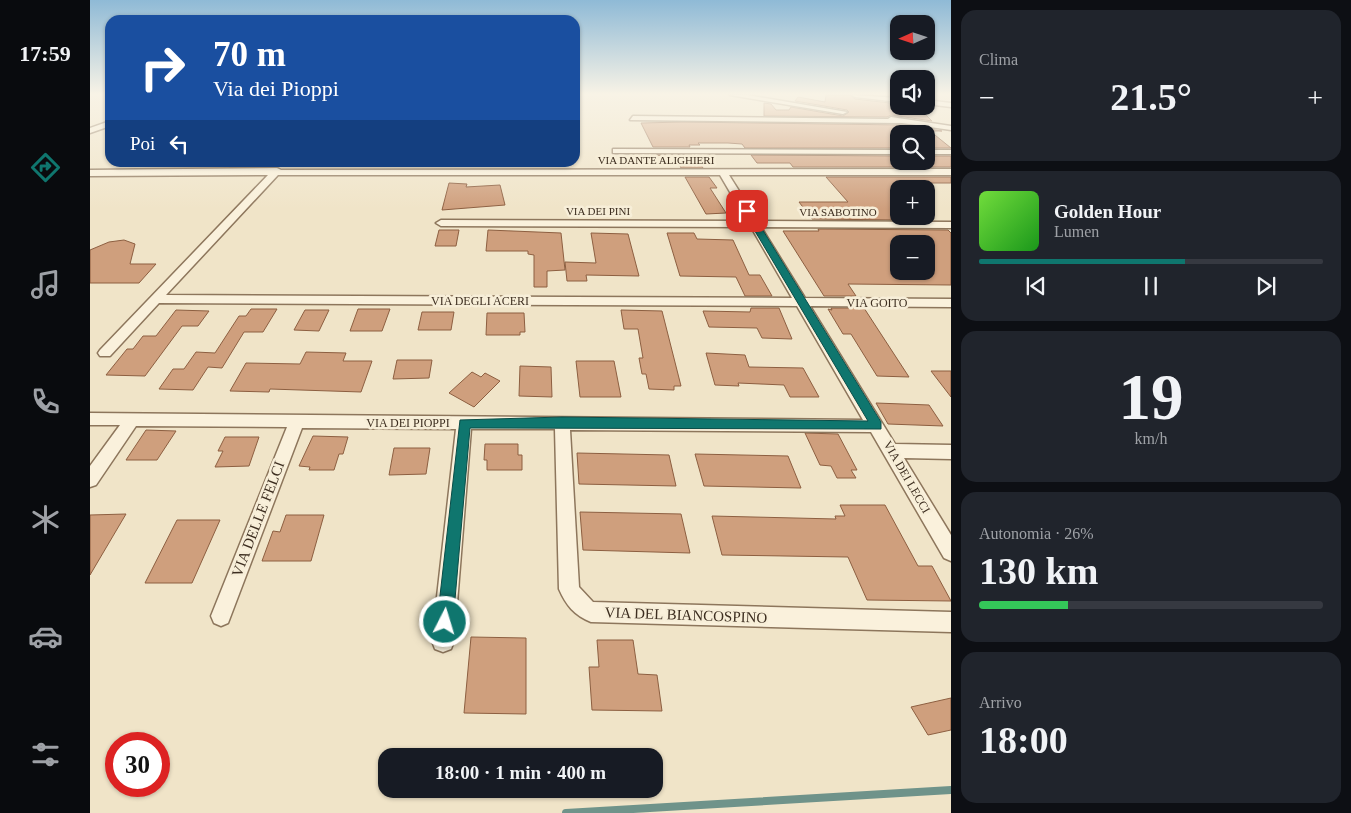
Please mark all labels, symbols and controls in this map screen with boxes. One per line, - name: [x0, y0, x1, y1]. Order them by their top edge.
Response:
- north arrow: [890, 15, 935, 60]
- map controls: [890, 15, 935, 280]
- icon: right: [130, 35, 195, 100]
- text: 70 m: [213, 35, 286, 74]
- text: 17:59: [19, 41, 71, 66]
- text: Clima: [979, 51, 1018, 68]
- button: sound: [890, 70, 935, 115]
- text: Via dei Pioppi: [213, 76, 339, 101]
- text: 21.5°: [1110, 76, 1192, 118]
- text: −: [979, 82, 995, 113]
- text: +: [1307, 82, 1323, 113]
- button: search: [890, 125, 935, 170]
- icon: left: [165, 130, 193, 158]
- text: Poi: [130, 133, 155, 154]
- icon: directions: [28, 150, 63, 185]
- street label: VIA DANTE ALIGHIERI: [598, 154, 715, 166]
- button: +: [890, 180, 935, 225]
- pin: [726, 190, 768, 232]
- icon: arrive: [733, 197, 761, 225]
- text: Golden Hour: [1054, 201, 1161, 222]
- street label: VIA DEI PINI: [566, 205, 630, 217]
- street label: VIA SABOTINO: [799, 206, 877, 218]
- text: Lumen: [1054, 223, 1099, 240]
- button: −: [890, 235, 935, 280]
- icon: music: [28, 267, 63, 302]
- icon: previous: [1022, 272, 1050, 300]
- icon: pause: [1137, 272, 1165, 300]
- icon: next: [1252, 272, 1280, 300]
- street label: VIA DEGLI ACERI: [431, 294, 529, 308]
- street label: VIA GOITO: [847, 296, 908, 310]
- text: 19: [1119, 361, 1184, 433]
- icon: phone: [28, 384, 63, 419]
- street label: VIA DEI PIOPPI: [366, 416, 450, 430]
- text: km/h: [1135, 430, 1167, 447]
- street label: VIA DEI LECCI: [881, 438, 933, 516]
- street label: VIA DELLE FELCI: [229, 459, 287, 579]
- icon: climate: [28, 502, 63, 537]
- text: Autonomia · 26%: [979, 525, 1094, 542]
- text: 130 km: [979, 550, 1098, 592]
- position arrow: [418, 595, 470, 647]
- street label: VIA DEL BIANCOSPINO: [604, 604, 768, 626]
- icon: car: [28, 619, 63, 654]
- text: Arrivo: [979, 694, 1022, 711]
- text: 18:00: [979, 719, 1068, 761]
- speed limit sign: 30: [105, 732, 170, 797]
- icon: filters: [28, 737, 63, 772]
- text: 18:00 · 1 min · 400 m: [435, 762, 606, 783]

